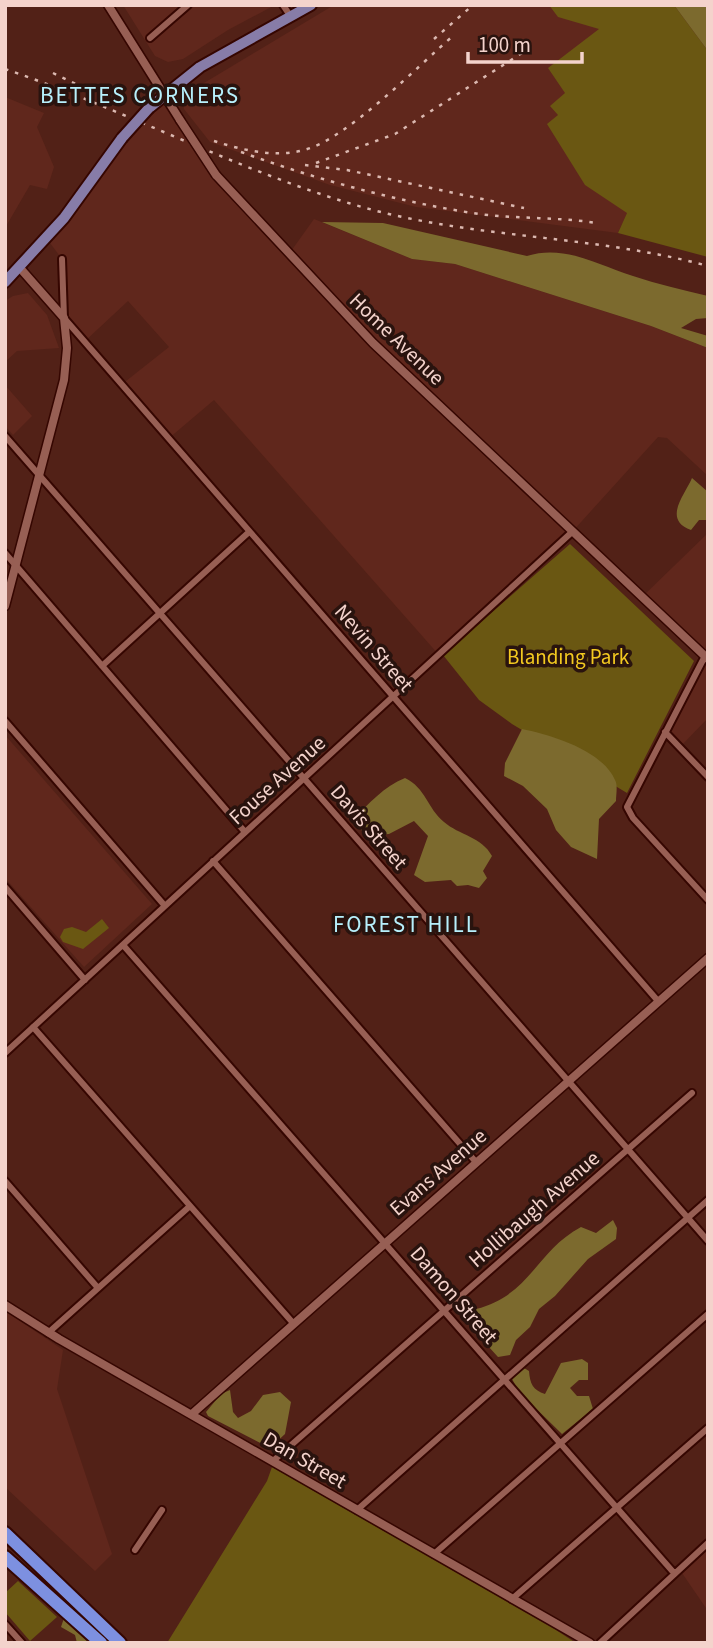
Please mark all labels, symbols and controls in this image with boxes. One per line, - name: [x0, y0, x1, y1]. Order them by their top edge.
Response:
- scale bar: [468, 21, 582, 65]
- text: 100 m: [478, 30, 531, 60]
- district label: BETTES CORNERS: [40, 79, 240, 112]
- street label: Home Avenue: [343, 286, 451, 392]
- street label: Nevin Street: [327, 598, 421, 698]
- park label: Blanding Park: [507, 642, 630, 672]
- street label: Fouse Avenue: [222, 728, 332, 832]
- street label: Davis Street: [324, 778, 414, 876]
- district label: FOREST HILL: [333, 908, 479, 941]
- street label: Evans Avenue: [383, 1121, 493, 1223]
- street label: Hollibaugh Avenue: [462, 1143, 606, 1275]
- street label: Damon Street: [403, 1240, 505, 1350]
- street label: Dan Street: [258, 1424, 352, 1496]

